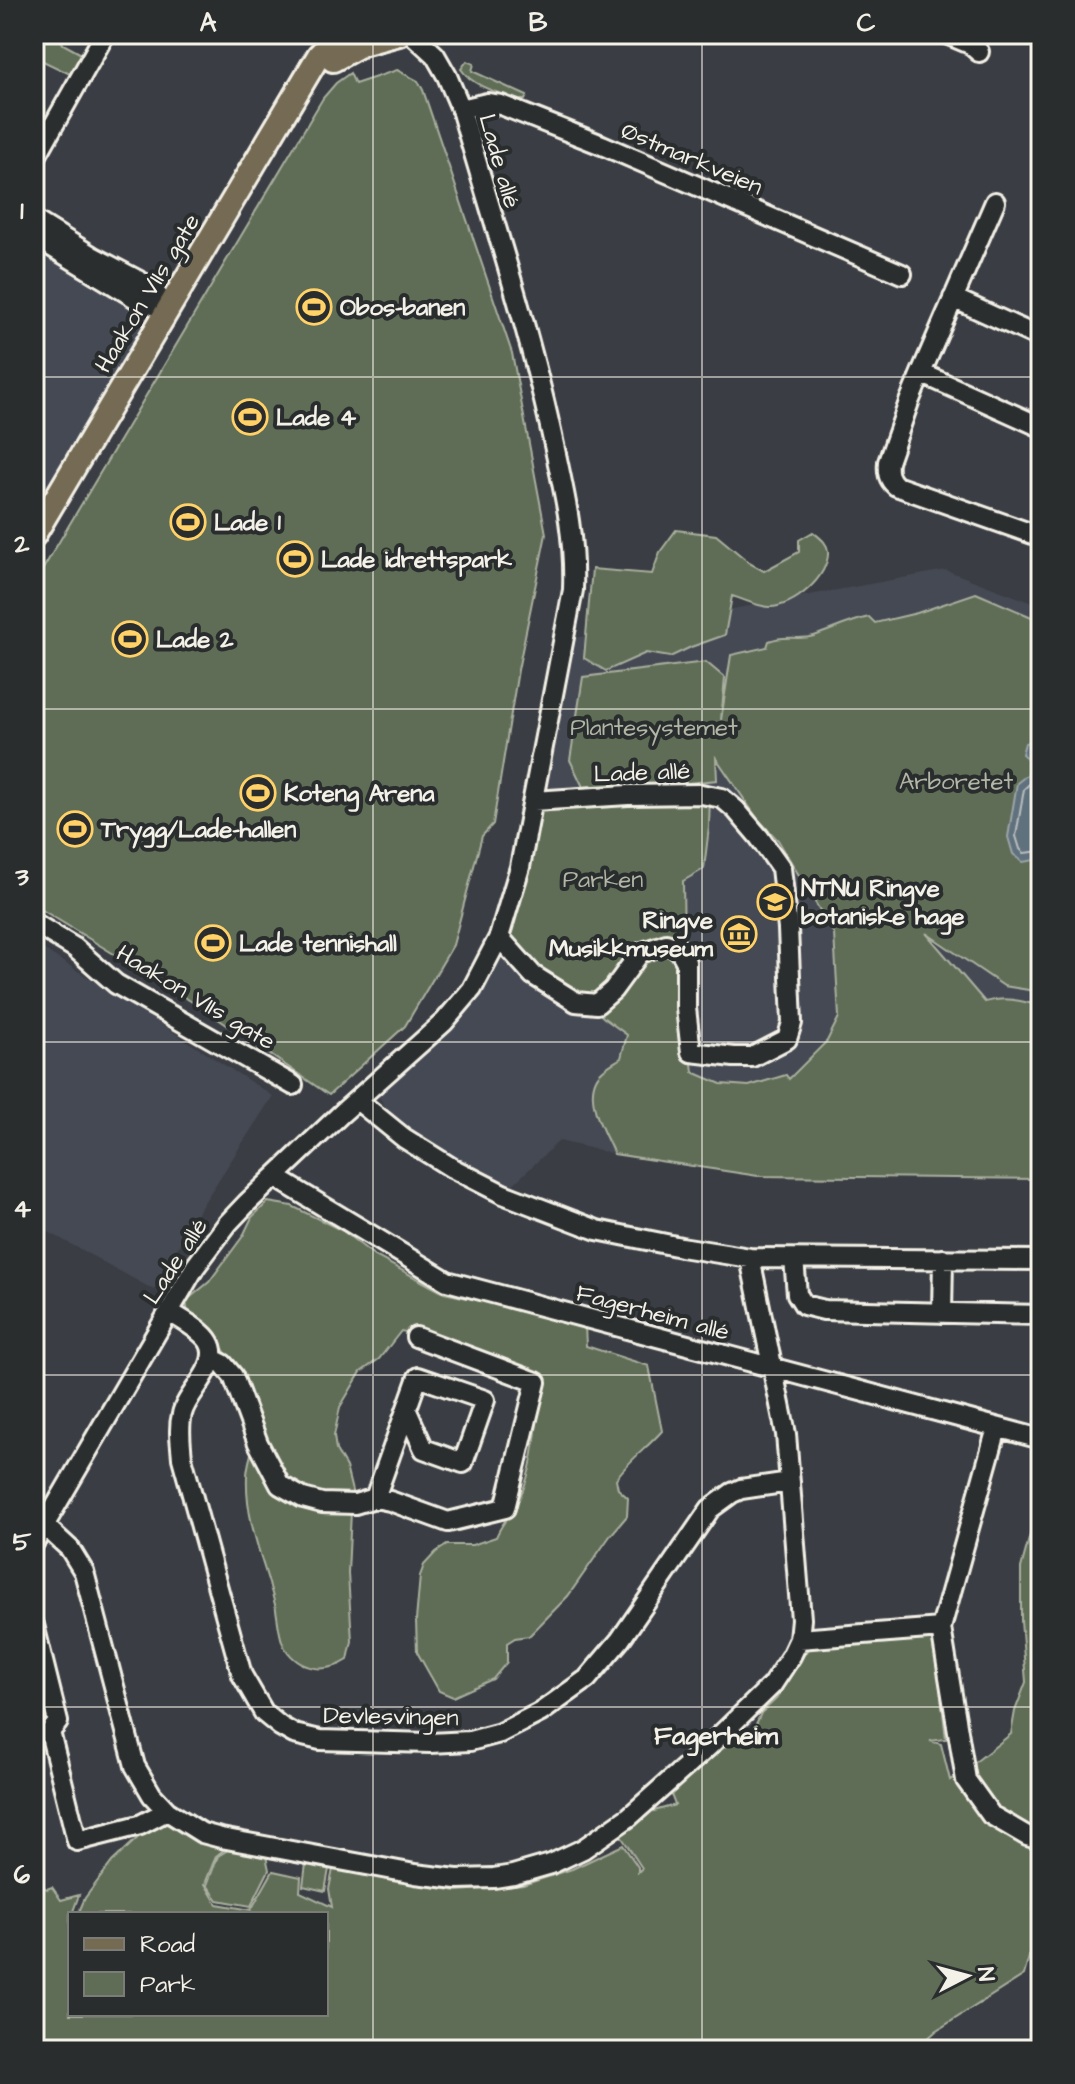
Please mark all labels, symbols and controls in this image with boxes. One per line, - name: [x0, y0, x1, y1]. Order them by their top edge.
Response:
- text: A: [200, 5, 217, 41]
- text: B: [529, 5, 548, 41]
- text: C: [857, 5, 876, 41]
- street label: Lade allé: [469, 110, 529, 212]
- street label: Østmarkveien: [616, 114, 768, 204]
- text: 1: [20, 193, 24, 229]
- street label: Haakon VIIs gate: [87, 208, 210, 380]
- sports icon: Obos-banen: [295, 288, 333, 326]
- place label: Obos-banen: [340, 291, 465, 325]
- sports icon: Lade 4: [231, 398, 269, 436]
- place label: Lade 4: [276, 401, 357, 435]
- sports icon: Lade 1: [169, 503, 207, 541]
- place label: Lade 1: [214, 506, 282, 540]
- text: 2: [14, 526, 30, 562]
- sports icon: Lade idrettspark: [276, 540, 314, 578]
- place label: Lade idrettspark: [321, 543, 512, 577]
- sports icon: Lade 2: [111, 620, 149, 658]
- place label: Lade 2: [156, 623, 234, 657]
- park label: Plantesystemet: [570, 711, 738, 746]
- street label: Lade allé: [593, 754, 691, 792]
- park label: Arboretet: [899, 765, 1013, 799]
- sports icon: Koteng Arena: [239, 774, 277, 812]
- place label: Koteng Arena: [284, 777, 435, 812]
- sports icon: Trygg/Lade-hallen: [56, 810, 94, 848]
- place label: Trygg/Lade-hallen: [100, 813, 296, 849]
- text: 3: [14, 859, 29, 895]
- park label: Parken: [563, 863, 643, 897]
- place label: NTNU Ringve botaniske hage: [801, 872, 964, 935]
- school or university icon: NTNU Ringve botaniske hage: [756, 883, 794, 921]
- place label: Ringve Musikkmuseum: [549, 904, 713, 966]
- museum icon: Ringve Musikkmuseum: [720, 915, 758, 953]
- sports icon: Lade tennishall: [194, 924, 232, 962]
- place label: Lade tennishall: [239, 927, 397, 961]
- street label: Haakon VIIs gate: [109, 937, 281, 1060]
- text: 4: [13, 1191, 31, 1227]
- street label: Lade allé: [135, 1212, 216, 1311]
- street label: Fagerheim allé: [572, 1276, 733, 1351]
- text: 5: [13, 1524, 32, 1560]
- street label: Devlesvingen: [323, 1699, 459, 1736]
- district label: Fagerheim: [654, 1718, 779, 1757]
- text: 6: [14, 1857, 31, 1893]
- legend: [68, 1912, 328, 2016]
- text: Road: [140, 1928, 195, 1962]
- north arrow: [927, 1936, 1007, 2016]
- text: N: [969, 1966, 1002, 1983]
- text: Park: [140, 1968, 196, 2002]

